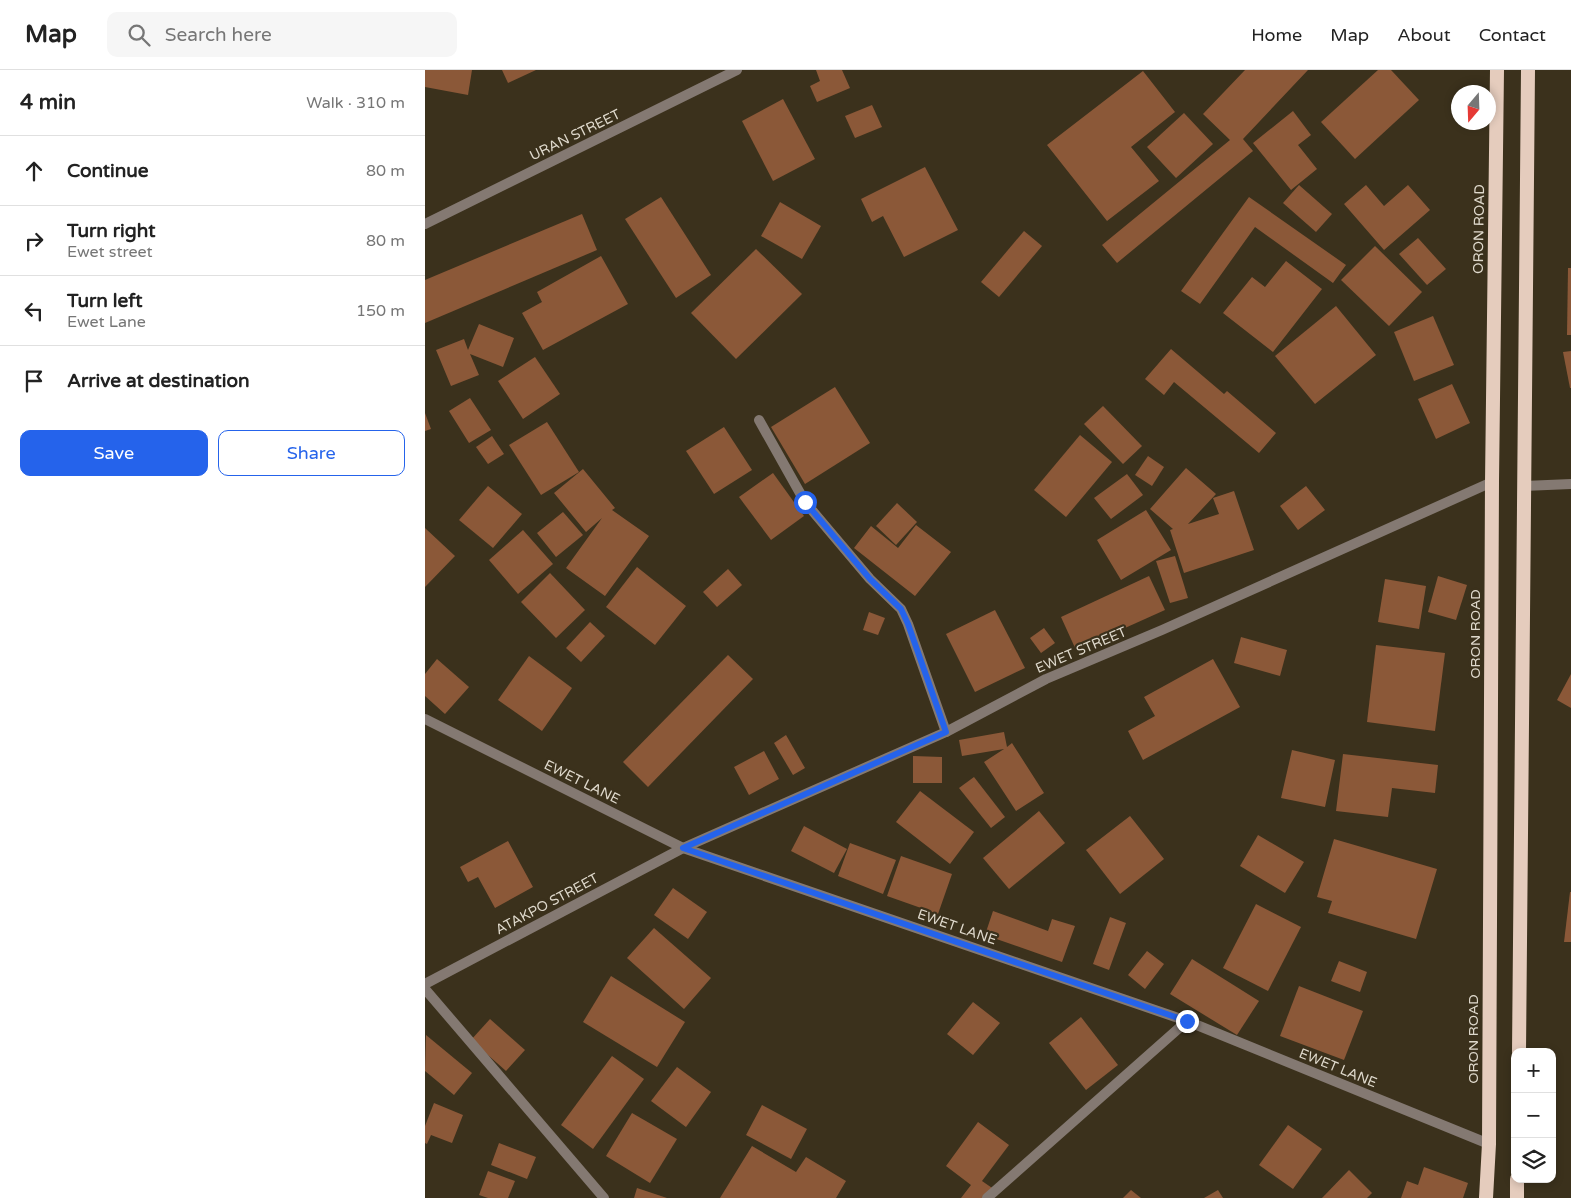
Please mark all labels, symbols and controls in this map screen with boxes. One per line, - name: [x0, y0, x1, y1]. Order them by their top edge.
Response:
- search box: [107, 12, 457, 57]
- text: Map: [25, 20, 77, 49]
- icon: search: [125, 21, 153, 49]
- text: Search here: [165, 24, 272, 46]
- text: Home: [1251, 24, 1302, 46]
- text: Map: [1330, 24, 1369, 46]
- text: About: [1397, 24, 1451, 46]
- text: Contact: [1479, 24, 1546, 46]
- north arrow: [1451, 85, 1496, 130]
- text: 4 min: [20, 90, 76, 115]
- text: Walk · 310 m: [306, 93, 405, 113]
- street label: URAN STREET: [527, 105, 624, 164]
- icon: ahead: [20, 157, 48, 185]
- text: Continue: [67, 160, 149, 182]
- text: 80 m: [366, 161, 405, 181]
- street label: ORON ROAD: [1470, 184, 1488, 274]
- text: Turn right: [67, 220, 155, 242]
- icon: right: [20, 227, 48, 255]
- text: 80 m: [366, 231, 405, 251]
- text: Ewet street: [67, 242, 153, 262]
- text: Turn left: [67, 290, 143, 312]
- icon: left: [20, 297, 48, 325]
- text: 150 m: [356, 301, 405, 321]
- text: Ewet Lane: [67, 312, 146, 332]
- icon: arrive: [20, 367, 48, 395]
- text: Arrive at destination: [67, 370, 250, 392]
- button: Save: [20, 430, 208, 476]
- button: Share: [218, 430, 405, 476]
- route start: [794, 491, 817, 514]
- street label: ORON ROAD: [1467, 589, 1484, 679]
- street label: EWET STREET: [1033, 623, 1129, 677]
- street label: EWET LANE: [541, 756, 623, 808]
- street label: ATAKPO STREET: [492, 869, 602, 938]
- street label: EWET LANE: [915, 906, 999, 949]
- street label: ORON ROAD: [1465, 994, 1482, 1084]
- route end: [1176, 1010, 1199, 1033]
- street label: EWET LANE: [1297, 1045, 1380, 1091]
- map controls: [1511, 1048, 1556, 1183]
- button: +: [1511, 1048, 1556, 1093]
- button: −: [1511, 1093, 1556, 1138]
- button: layers: [1511, 1138, 1556, 1183]

